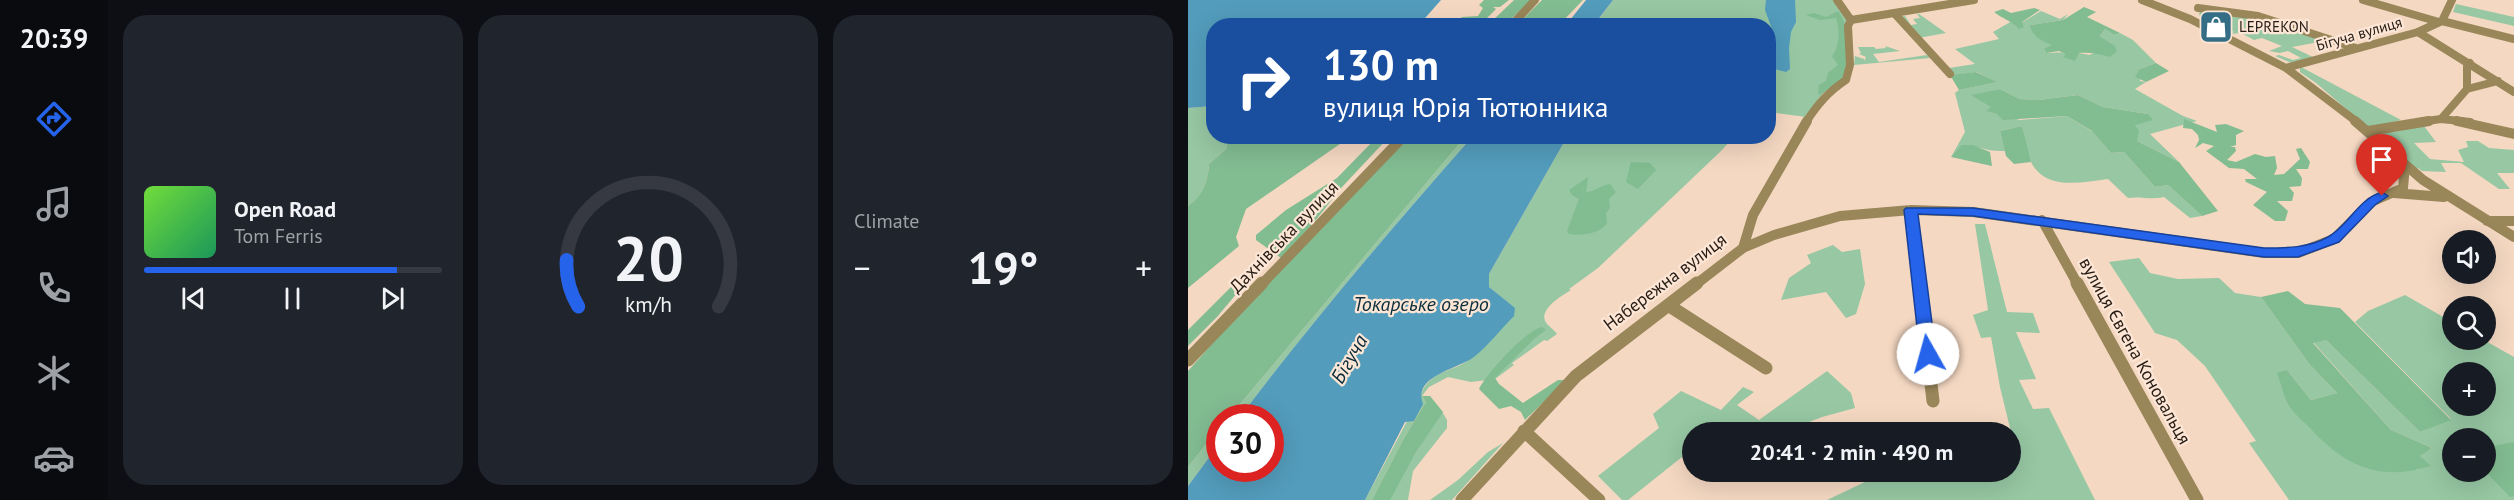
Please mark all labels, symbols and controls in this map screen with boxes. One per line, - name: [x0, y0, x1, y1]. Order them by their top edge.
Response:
- shop icon: LEPREKON: [2198, 9, 2234, 45]
- street label: Бігуча вулиця: [2313, 12, 2404, 55]
- place label: LEPREKON: [2239, 17, 2309, 36]
- text: 20:39: [20, 21, 88, 55]
- text: 130 m: [1323, 37, 1439, 92]
- icon: right: [1224, 42, 1302, 120]
- text: вулиця Юрія Тютюнника: [1323, 90, 1608, 124]
- icon: directions: [33, 98, 75, 140]
- pin: [2356, 134, 2407, 196]
- icon: arrive: [2365, 143, 2398, 176]
- street label: Дахнівська вулиця: [1224, 176, 1343, 298]
- icon: music: [33, 183, 75, 225]
- text: Open Road: [234, 195, 336, 223]
- text: Climate: [854, 208, 920, 234]
- text: 20: [613, 217, 683, 298]
- text: Tom Ferris: [234, 223, 323, 249]
- street label: Набережна вулиця: [1599, 228, 1731, 335]
- map controls: [2442, 230, 2496, 482]
- button: sound: [2442, 230, 2496, 284]
- text: 19°: [968, 238, 1038, 296]
- text: −: [854, 246, 871, 289]
- text: +: [1135, 246, 1152, 289]
- street label: вулиця Євгена Коновальця: [2074, 253, 2196, 448]
- icon: phone: [33, 267, 75, 309]
- icon: previous: [177, 282, 210, 315]
- icon: pause: [276, 282, 309, 315]
- icon: next: [376, 282, 409, 315]
- text: km/h: [624, 290, 671, 318]
- water label: Токарське озеро: [1353, 291, 1489, 317]
- button: search: [2442, 296, 2496, 350]
- position arrow: [1896, 322, 1960, 386]
- water label: Бігуча: [1325, 330, 1373, 388]
- icon: climate: [33, 352, 75, 394]
- button: +: [2442, 362, 2496, 416]
- speed limit sign: 30: [1206, 404, 1284, 482]
- button: −: [2442, 428, 2496, 482]
- icon: car: [33, 437, 75, 479]
- text: 20:41 · 2 min · 490 m: [1750, 438, 1953, 466]

